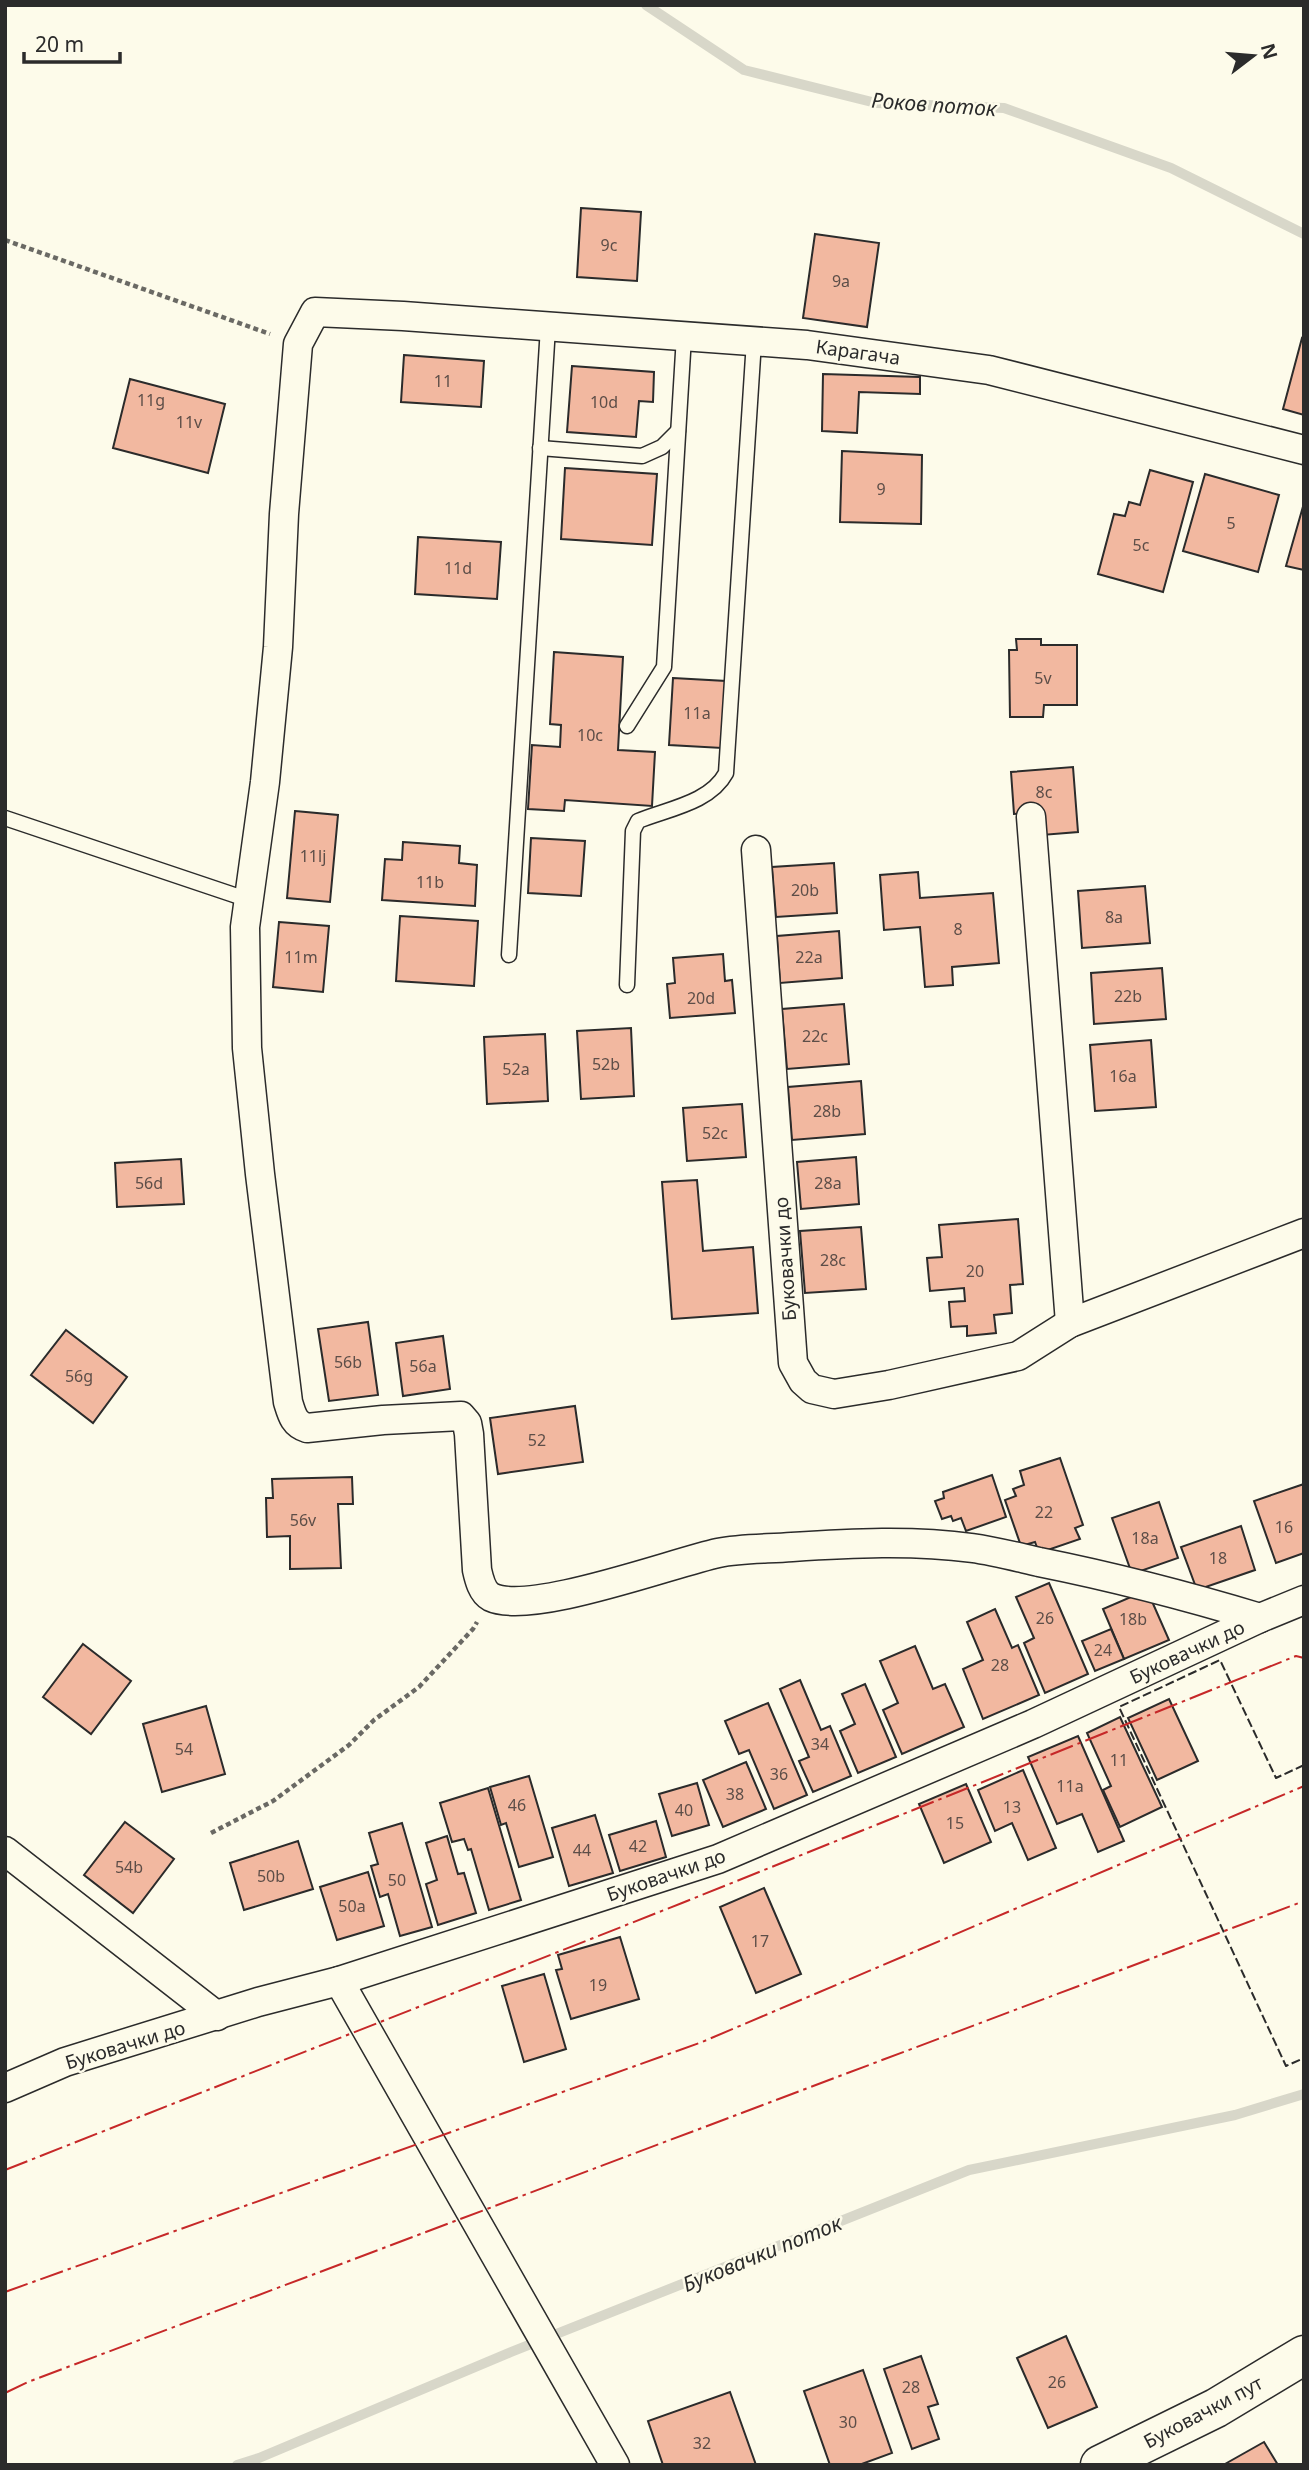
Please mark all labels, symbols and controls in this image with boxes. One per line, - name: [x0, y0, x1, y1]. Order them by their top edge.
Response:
- scale bar: [24, 21, 121, 65]
- north arrow: [1218, 21, 1288, 91]
- text: 20 m: [35, 30, 84, 58]
- text: N: [1255, 40, 1284, 62]
- water label: Роков поток: [870, 86, 999, 122]
- house number: 9c: [601, 234, 618, 256]
- house number: 9a: [832, 270, 850, 292]
- street label: Карагача: [814, 333, 902, 371]
- house number: 11: [434, 370, 452, 392]
- house number: 11g: [137, 389, 165, 411]
- house number: 10d: [590, 391, 618, 413]
- house number: 11v: [176, 411, 203, 433]
- house number: 9: [876, 478, 886, 500]
- house number: 5: [1226, 512, 1236, 534]
- house number: 5c: [1133, 534, 1150, 556]
- house number: 11d: [444, 557, 472, 579]
- house number: 5v: [1034, 667, 1053, 689]
- house number: 11a: [683, 702, 711, 724]
- house number: 10c: [577, 724, 603, 746]
- house number: 8c: [1036, 781, 1053, 803]
- house number: 11lj: [300, 845, 326, 867]
- house number: 11b: [416, 871, 444, 893]
- house number: 20b: [791, 879, 819, 901]
- house number: 8a: [1105, 906, 1123, 928]
- house number: 8: [953, 918, 963, 940]
- house number: 11m: [284, 946, 318, 968]
- house number: 22a: [795, 946, 823, 968]
- house number: 22b: [1114, 985, 1142, 1007]
- house number: 20d: [687, 987, 715, 1009]
- house number: 22c: [802, 1025, 828, 1047]
- house number: 52b: [592, 1053, 620, 1075]
- house number: 52a: [502, 1058, 530, 1080]
- house number: 16a: [1109, 1065, 1137, 1087]
- house number: 28b: [813, 1100, 841, 1122]
- house number: 52c: [702, 1122, 728, 1144]
- house number: 56d: [135, 1172, 163, 1194]
- house number: 28a: [814, 1172, 842, 1194]
- street label: Буковачки до: [768, 1196, 802, 1322]
- house number: 28c: [820, 1249, 846, 1271]
- house number: 20: [966, 1260, 984, 1282]
- house number: 56b: [334, 1351, 362, 1373]
- house number: 56a: [409, 1355, 437, 1377]
- house number: 56g: [65, 1365, 93, 1387]
- house number: 52: [528, 1429, 546, 1451]
- house number: 22: [1035, 1501, 1053, 1523]
- house number: 56v: [290, 1509, 317, 1531]
- house number: 16: [1275, 1516, 1293, 1538]
- house number: 18a: [1131, 1527, 1159, 1549]
- house number: 18: [1209, 1547, 1227, 1569]
- house number: 26: [1036, 1607, 1054, 1629]
- house number: 18b: [1119, 1608, 1147, 1630]
- street label: Буковачки до: [1125, 1614, 1249, 1690]
- house number: 24: [1094, 1639, 1112, 1661]
- house number: 28: [991, 1654, 1009, 1676]
- house number: 34: [811, 1733, 829, 1755]
- house number: 54: [175, 1738, 193, 1760]
- house number: 11: [1110, 1749, 1128, 1771]
- house number: 36: [770, 1763, 788, 1785]
- house number: 11a: [1056, 1775, 1084, 1797]
- house number: 38: [726, 1783, 744, 1805]
- house number: 46: [508, 1794, 526, 1816]
- house number: 13: [1003, 1796, 1021, 1818]
- house number: 40: [675, 1799, 693, 1821]
- house number: 15: [946, 1812, 964, 1834]
- house number: 42: [629, 1835, 647, 1857]
- house number: 44: [573, 1839, 591, 1861]
- street label: Буковачки до: [603, 1842, 729, 1908]
- house number: 54b: [115, 1856, 143, 1878]
- house number: 50b: [257, 1865, 285, 1887]
- house number: 50: [388, 1869, 406, 1891]
- house number: 50a: [338, 1895, 366, 1917]
- house number: 17: [751, 1930, 769, 1952]
- house number: 19: [589, 1974, 607, 1996]
- street label: Буковачки до: [62, 2014, 188, 2076]
- water label: Буковачки поток: [678, 2208, 847, 2298]
- street label: Буковачки пут: [1139, 2370, 1267, 2454]
- house number: 26: [1048, 2371, 1066, 2393]
- house number: 28: [902, 2376, 920, 2398]
- house number: 30: [839, 2411, 857, 2433]
- house number: 32: [693, 2432, 711, 2454]

